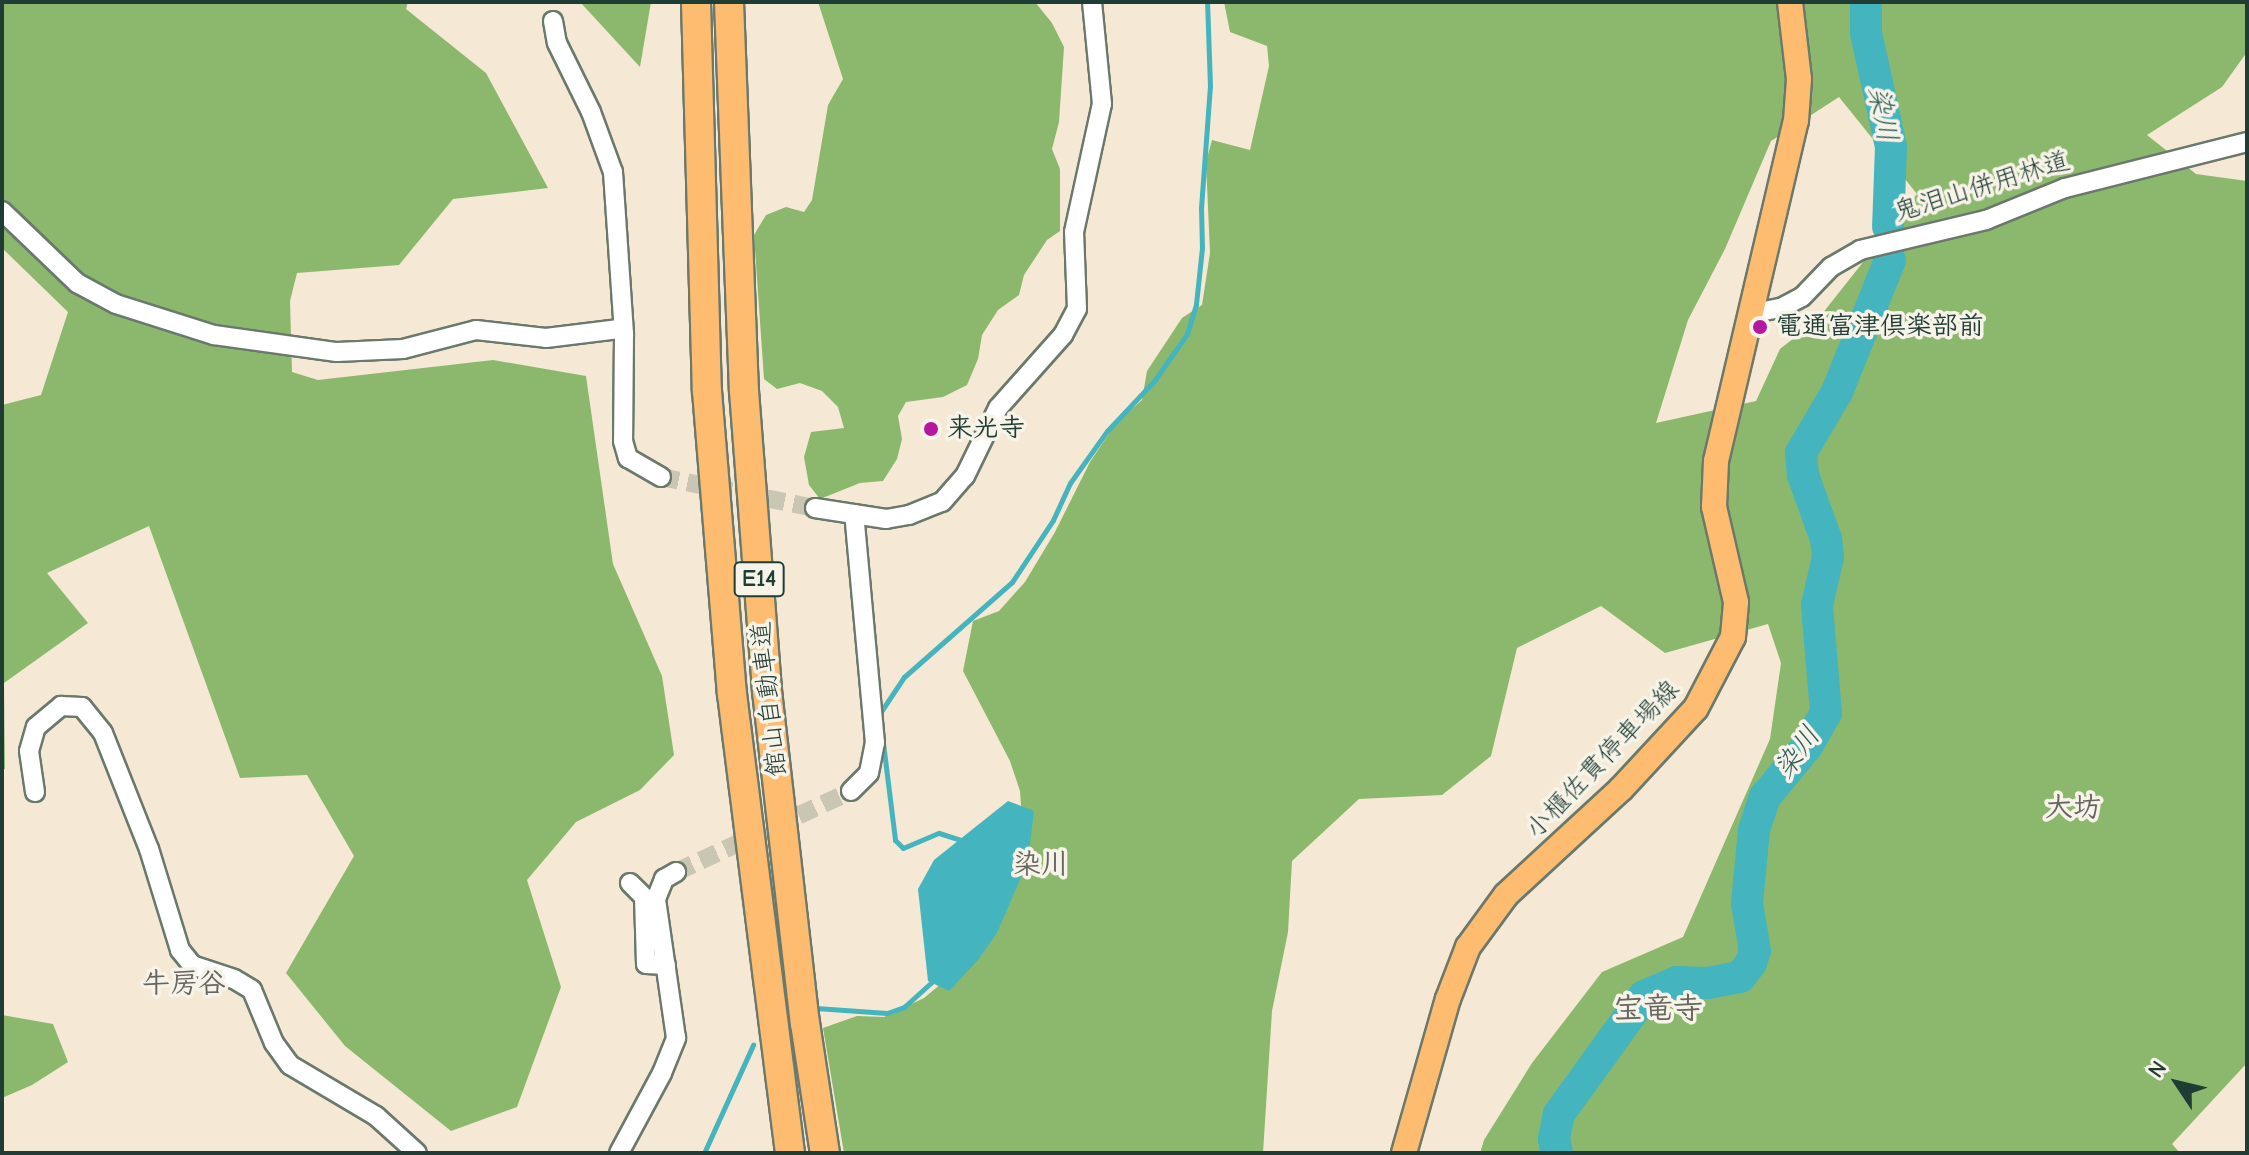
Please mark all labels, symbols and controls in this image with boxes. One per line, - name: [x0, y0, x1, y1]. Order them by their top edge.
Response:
- water label: 染川: [1861, 83, 1905, 145]
- street label: 鬼泪山併用林道: [1890, 145, 2074, 229]
- place label: 電通富津倶楽部前: [1776, 311, 1984, 343]
- marker: 電通富津倶楽部前: [1751, 318, 1769, 336]
- place label: 来光寺: [947, 413, 1025, 445]
- marker: 来光寺: [922, 420, 940, 438]
- road number: E14: [733, 559, 785, 599]
- street label: 館山自動車道: [746, 620, 794, 778]
- street label: 小櫃佐貫停車場線: [1520, 674, 1686, 846]
- water label: 染川: [1767, 719, 1827, 785]
- district label: 大坊: [2045, 790, 2101, 824]
- district label: 染川: [1013, 847, 1069, 881]
- district label: 牛房谷: [142, 966, 226, 1000]
- district label: 宝竜寺: [1613, 991, 1703, 1027]
- north arrow: [2137, 1043, 2217, 1123]
- text: N: [2143, 1056, 2172, 1083]

